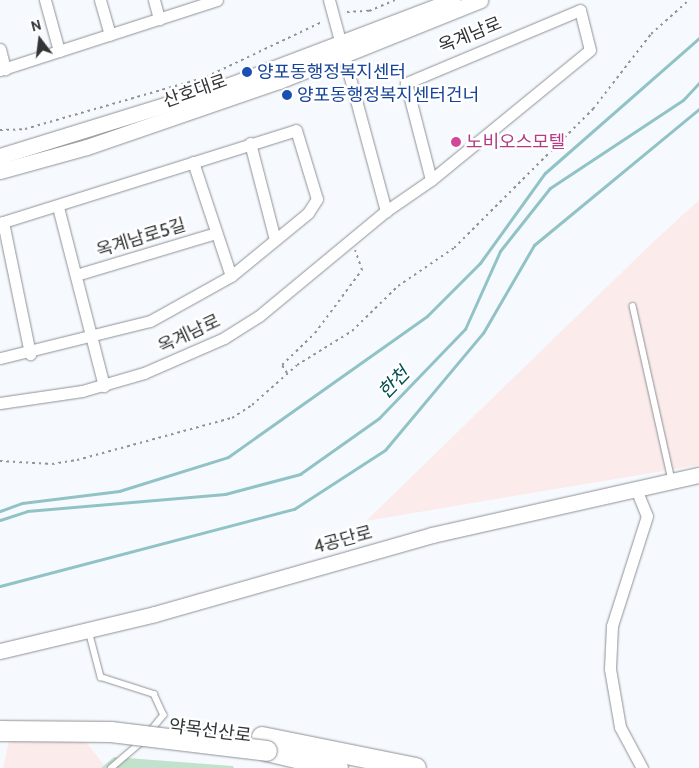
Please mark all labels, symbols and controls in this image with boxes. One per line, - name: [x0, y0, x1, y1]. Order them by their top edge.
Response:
- street label: 옥계남로: [435, 13, 505, 57]
- north arrow: [15, 15, 65, 65]
- text: N: [29, 16, 43, 35]
- place label: 양포동행정복지센터: [257, 61, 406, 83]
- marker: 양포동행정복지센터: [241, 66, 253, 78]
- street label: 산호대로: [160, 70, 230, 112]
- place label: 양포동행정복지센터건너: [297, 84, 479, 106]
- marker: 양포동행정복지센터건너: [281, 89, 293, 101]
- place label: 노비오스모텔: [466, 131, 565, 153]
- marker: 노비오스모텔: [450, 136, 462, 148]
- street label: 옥계남로5길: [94, 214, 188, 262]
- street label: 옥계남로: [154, 310, 224, 358]
- water label: 한천: [374, 363, 414, 403]
- street label: 4공단로: [311, 522, 375, 558]
- street label: 약목선산로: [168, 715, 252, 747]

